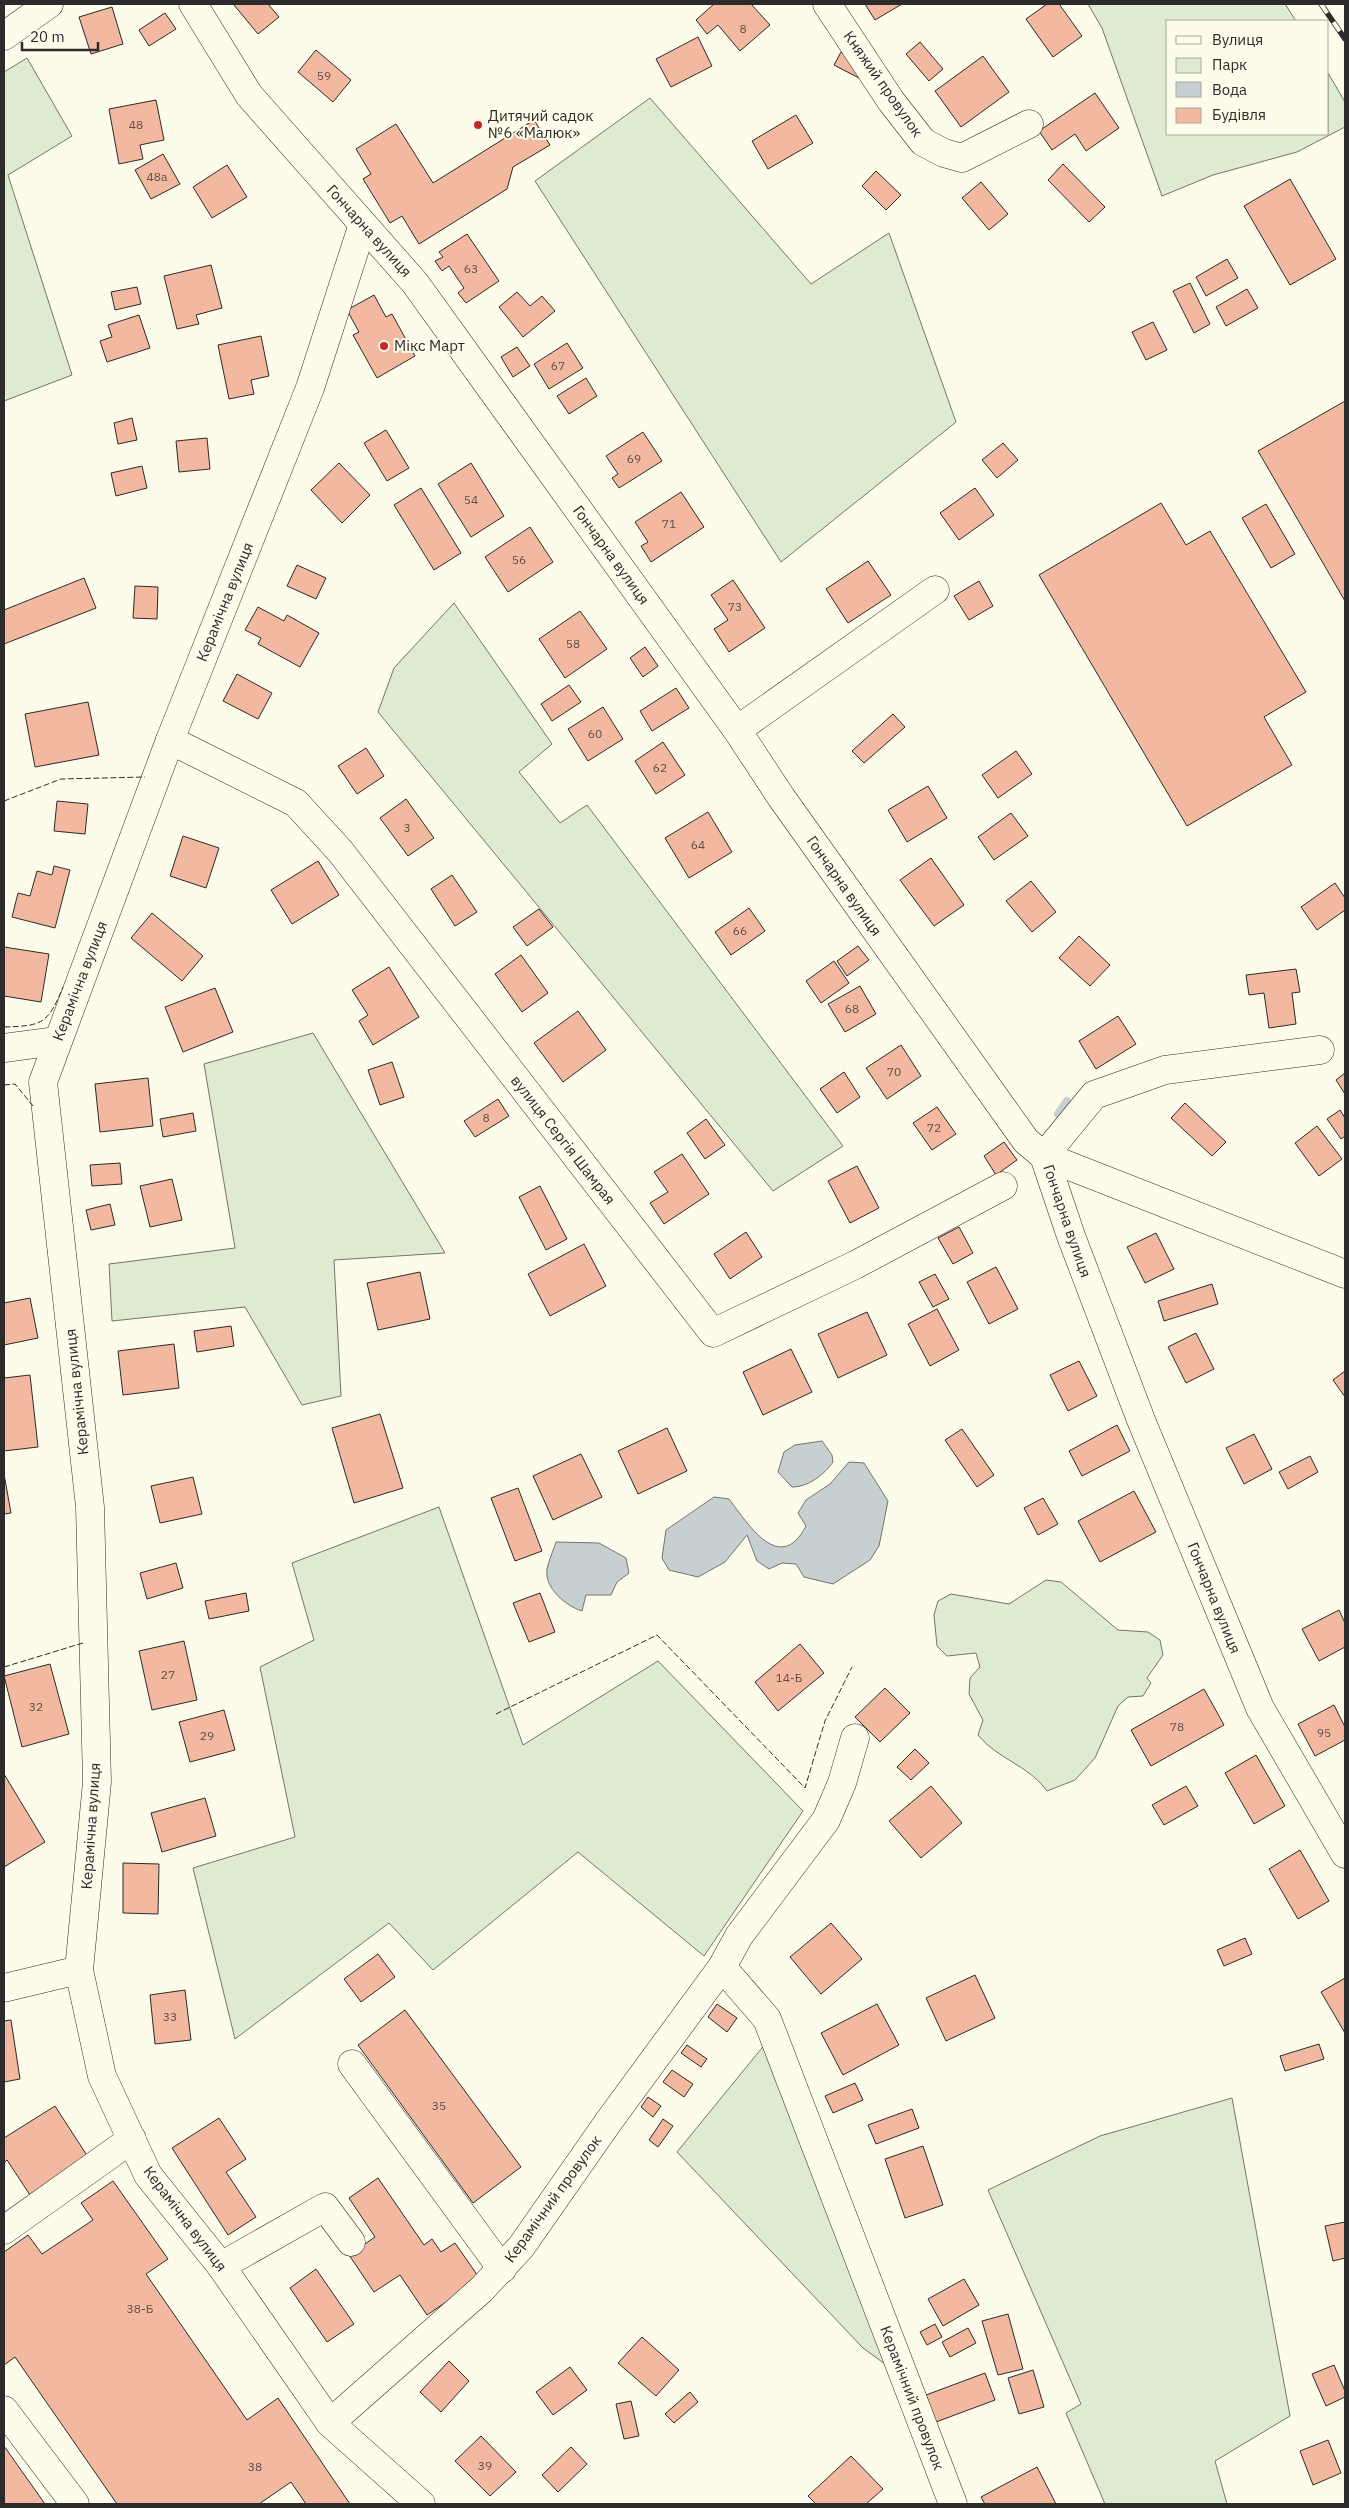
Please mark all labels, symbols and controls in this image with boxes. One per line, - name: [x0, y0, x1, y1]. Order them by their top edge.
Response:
- scale bar: [22, 20, 99, 52]
- legend: [1166, 20, 1329, 135]
- house number: 8: [739, 21, 747, 36]
- text: 20 m: [30, 27, 65, 46]
- street label: Княжий провулок: [840, 27, 927, 141]
- text: Вулиця: [1212, 30, 1263, 49]
- text: Парк: [1212, 55, 1247, 74]
- house number: 59: [317, 68, 331, 83]
- text: Вода: [1212, 80, 1247, 99]
- text: Будівля: [1212, 105, 1266, 124]
- place label: Дитячий садок №6 «Малюк»: [488, 106, 593, 142]
- house number: 48: [129, 117, 143, 132]
- marker: Дитячий садок №6 «Малюк»: [472, 119, 484, 131]
- house number: 48а: [147, 169, 168, 184]
- street label: Гончарна вулиця: [323, 180, 416, 281]
- house number: 63: [464, 261, 478, 276]
- place label: Мікс Март: [394, 336, 465, 355]
- marker: Мікс Март: [378, 340, 390, 352]
- house number: 67: [551, 358, 565, 373]
- house number: 69: [627, 451, 641, 466]
- house number: 54: [464, 492, 478, 507]
- street label: Гончарна вулиця: [569, 501, 654, 608]
- house number: 71: [662, 516, 676, 531]
- street label: Керамічна вулиця: [192, 539, 257, 664]
- house number: 56: [512, 552, 526, 567]
- house number: 73: [728, 599, 742, 614]
- house number: 58: [566, 636, 580, 651]
- house number: 60: [588, 726, 602, 741]
- house number: 62: [653, 760, 667, 775]
- house number: 3: [403, 820, 411, 835]
- street label: Гончарна вулиця: [803, 832, 886, 940]
- house number: 64: [691, 837, 705, 852]
- street label: Керамічна вулиця: [48, 918, 111, 1043]
- house number: 66: [733, 923, 747, 938]
- house number: 68: [845, 1001, 859, 1016]
- house number: 70: [887, 1064, 901, 1079]
- street label: вулиця Сергія Шамрая: [507, 1071, 620, 1208]
- house number: 8: [482, 1110, 490, 1125]
- house number: 72: [927, 1120, 941, 1135]
- street label: Гончарна вулиця: [1039, 1162, 1096, 1280]
- street label: Керамічна вулиця: [60, 1328, 93, 1456]
- street label: Гончарна вулиця: [1184, 1539, 1245, 1656]
- house number: 27: [161, 1667, 175, 1682]
- house number: 14-Б: [776, 1670, 802, 1685]
- house number: 32: [29, 1699, 43, 1714]
- house number: 78: [1170, 1719, 1184, 1734]
- house number: 95: [1317, 1725, 1331, 1740]
- house number: 29: [200, 1728, 214, 1743]
- street label: Керамічна вулиця: [77, 1762, 104, 1890]
- house number: 33: [163, 2009, 177, 2024]
- house number: 35: [432, 2098, 446, 2113]
- street label: Керамічний провулок: [500, 2131, 605, 2266]
- street label: Керамічна вулиця: [140, 2162, 231, 2275]
- house number: 38-Б: [127, 2301, 153, 2316]
- street label: Керамічний провулок: [876, 2323, 949, 2473]
- house number: 39: [478, 2458, 492, 2473]
- house number: 38: [248, 2459, 262, 2474]

